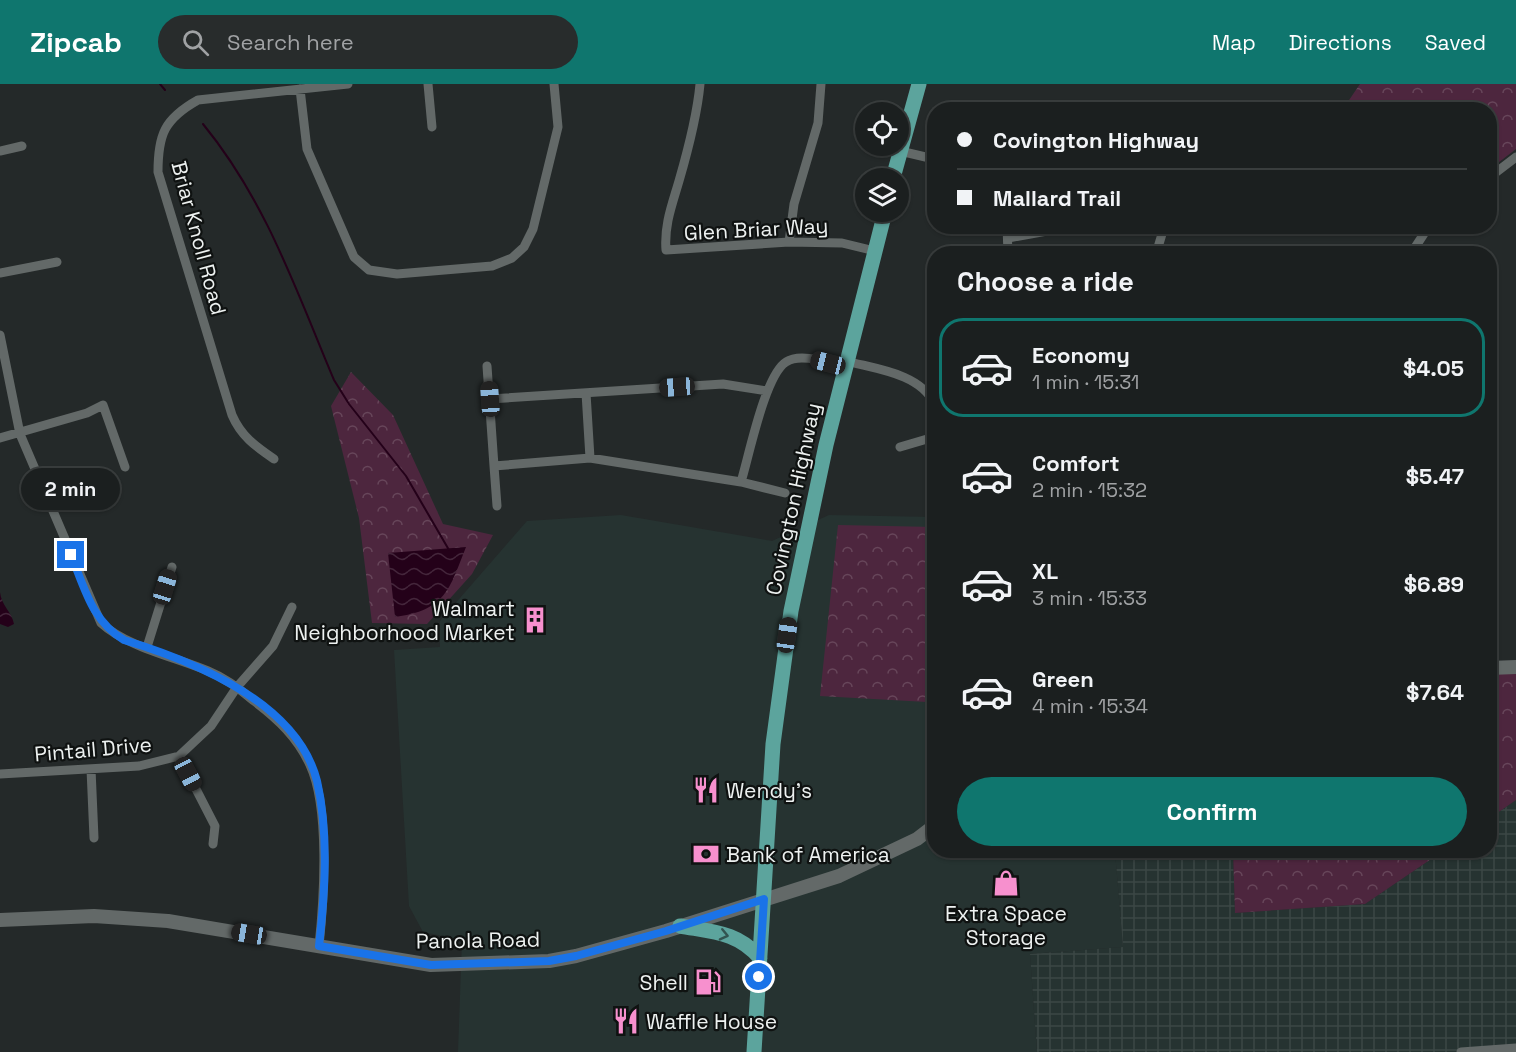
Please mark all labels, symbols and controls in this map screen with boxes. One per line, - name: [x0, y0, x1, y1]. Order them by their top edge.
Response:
- search box: [158, 15, 578, 69]
- text: Zipcab: [30, 24, 122, 60]
- icon: search: [179, 26, 212, 59]
- text: Search here: [227, 28, 354, 56]
- text: Map: [1212, 29, 1256, 56]
- text: Directions: [1289, 29, 1392, 56]
- text: Saved: [1425, 29, 1486, 56]
- map controls: [855, 102, 909, 222]
- button: locate: [855, 102, 909, 156]
- text: Covington Highway: [993, 126, 1199, 154]
- street label: Briar Knoll Road: [165, 158, 233, 318]
- button: layers: [855, 168, 909, 222]
- text: Mallard Trail: [993, 184, 1121, 212]
- street label: Glen Briar Way: [683, 212, 829, 246]
- text: Choose a ride: [957, 264, 1134, 299]
- icon: car: [960, 341, 1014, 395]
- text: Economy: [1032, 341, 1130, 369]
- car: [808, 350, 848, 376]
- text: $4.05: [1403, 354, 1464, 382]
- text: 1 min · 15:31: [1032, 369, 1139, 395]
- car: [658, 377, 696, 397]
- car: [480, 380, 500, 418]
- street label: Covington Highway: [759, 400, 827, 598]
- icon: car: [960, 449, 1014, 503]
- text: Comfort: [1032, 449, 1120, 477]
- text: $5.47: [1406, 462, 1464, 490]
- callout: 2 min: [22, 468, 121, 510]
- text: 2 min: [45, 476, 96, 502]
- text: 2 min · 15:32: [1032, 477, 1147, 503]
- route end: [57, 541, 84, 568]
- icon: car: [960, 557, 1014, 611]
- text: XL: [1032, 557, 1058, 585]
- car: [151, 567, 179, 607]
- text: $6.89: [1404, 570, 1464, 598]
- text: 3 min · 15:33: [1032, 585, 1147, 611]
- place label: Walmart Neighborhood Market: [294, 595, 515, 646]
- building icon: Walmart Neighborhood Market: [520, 605, 550, 635]
- car: [776, 616, 798, 654]
- icon: car: [960, 665, 1014, 719]
- text: Green: [1032, 665, 1094, 693]
- text: $7.64: [1406, 678, 1464, 706]
- text: 4 min · 15:34: [1032, 693, 1148, 719]
- street label: Pintail Drive: [33, 730, 153, 768]
- car: [172, 754, 204, 794]
- restaurant icon: Wendy's: [691, 775, 721, 805]
- place label: Wendy's: [726, 777, 812, 804]
- button: Confirm: [957, 777, 1467, 846]
- bank icon: Bank of America: [691, 839, 721, 869]
- place label: Bank of America: [726, 841, 890, 868]
- shop icon: Extra Space Storage: [991, 868, 1021, 898]
- place label: Extra Space Storage: [945, 900, 1067, 951]
- car: [230, 922, 268, 946]
- street label: Panola Road: [416, 925, 540, 955]
- one-way arrow: [719, 927, 729, 940]
- route start: [745, 963, 772, 990]
- fuel station icon: Shell: [693, 967, 723, 997]
- place label: Shell: [640, 969, 688, 996]
- restaurant icon: Waffle House: [611, 1006, 641, 1036]
- place label: Waffle House: [646, 1008, 777, 1035]

